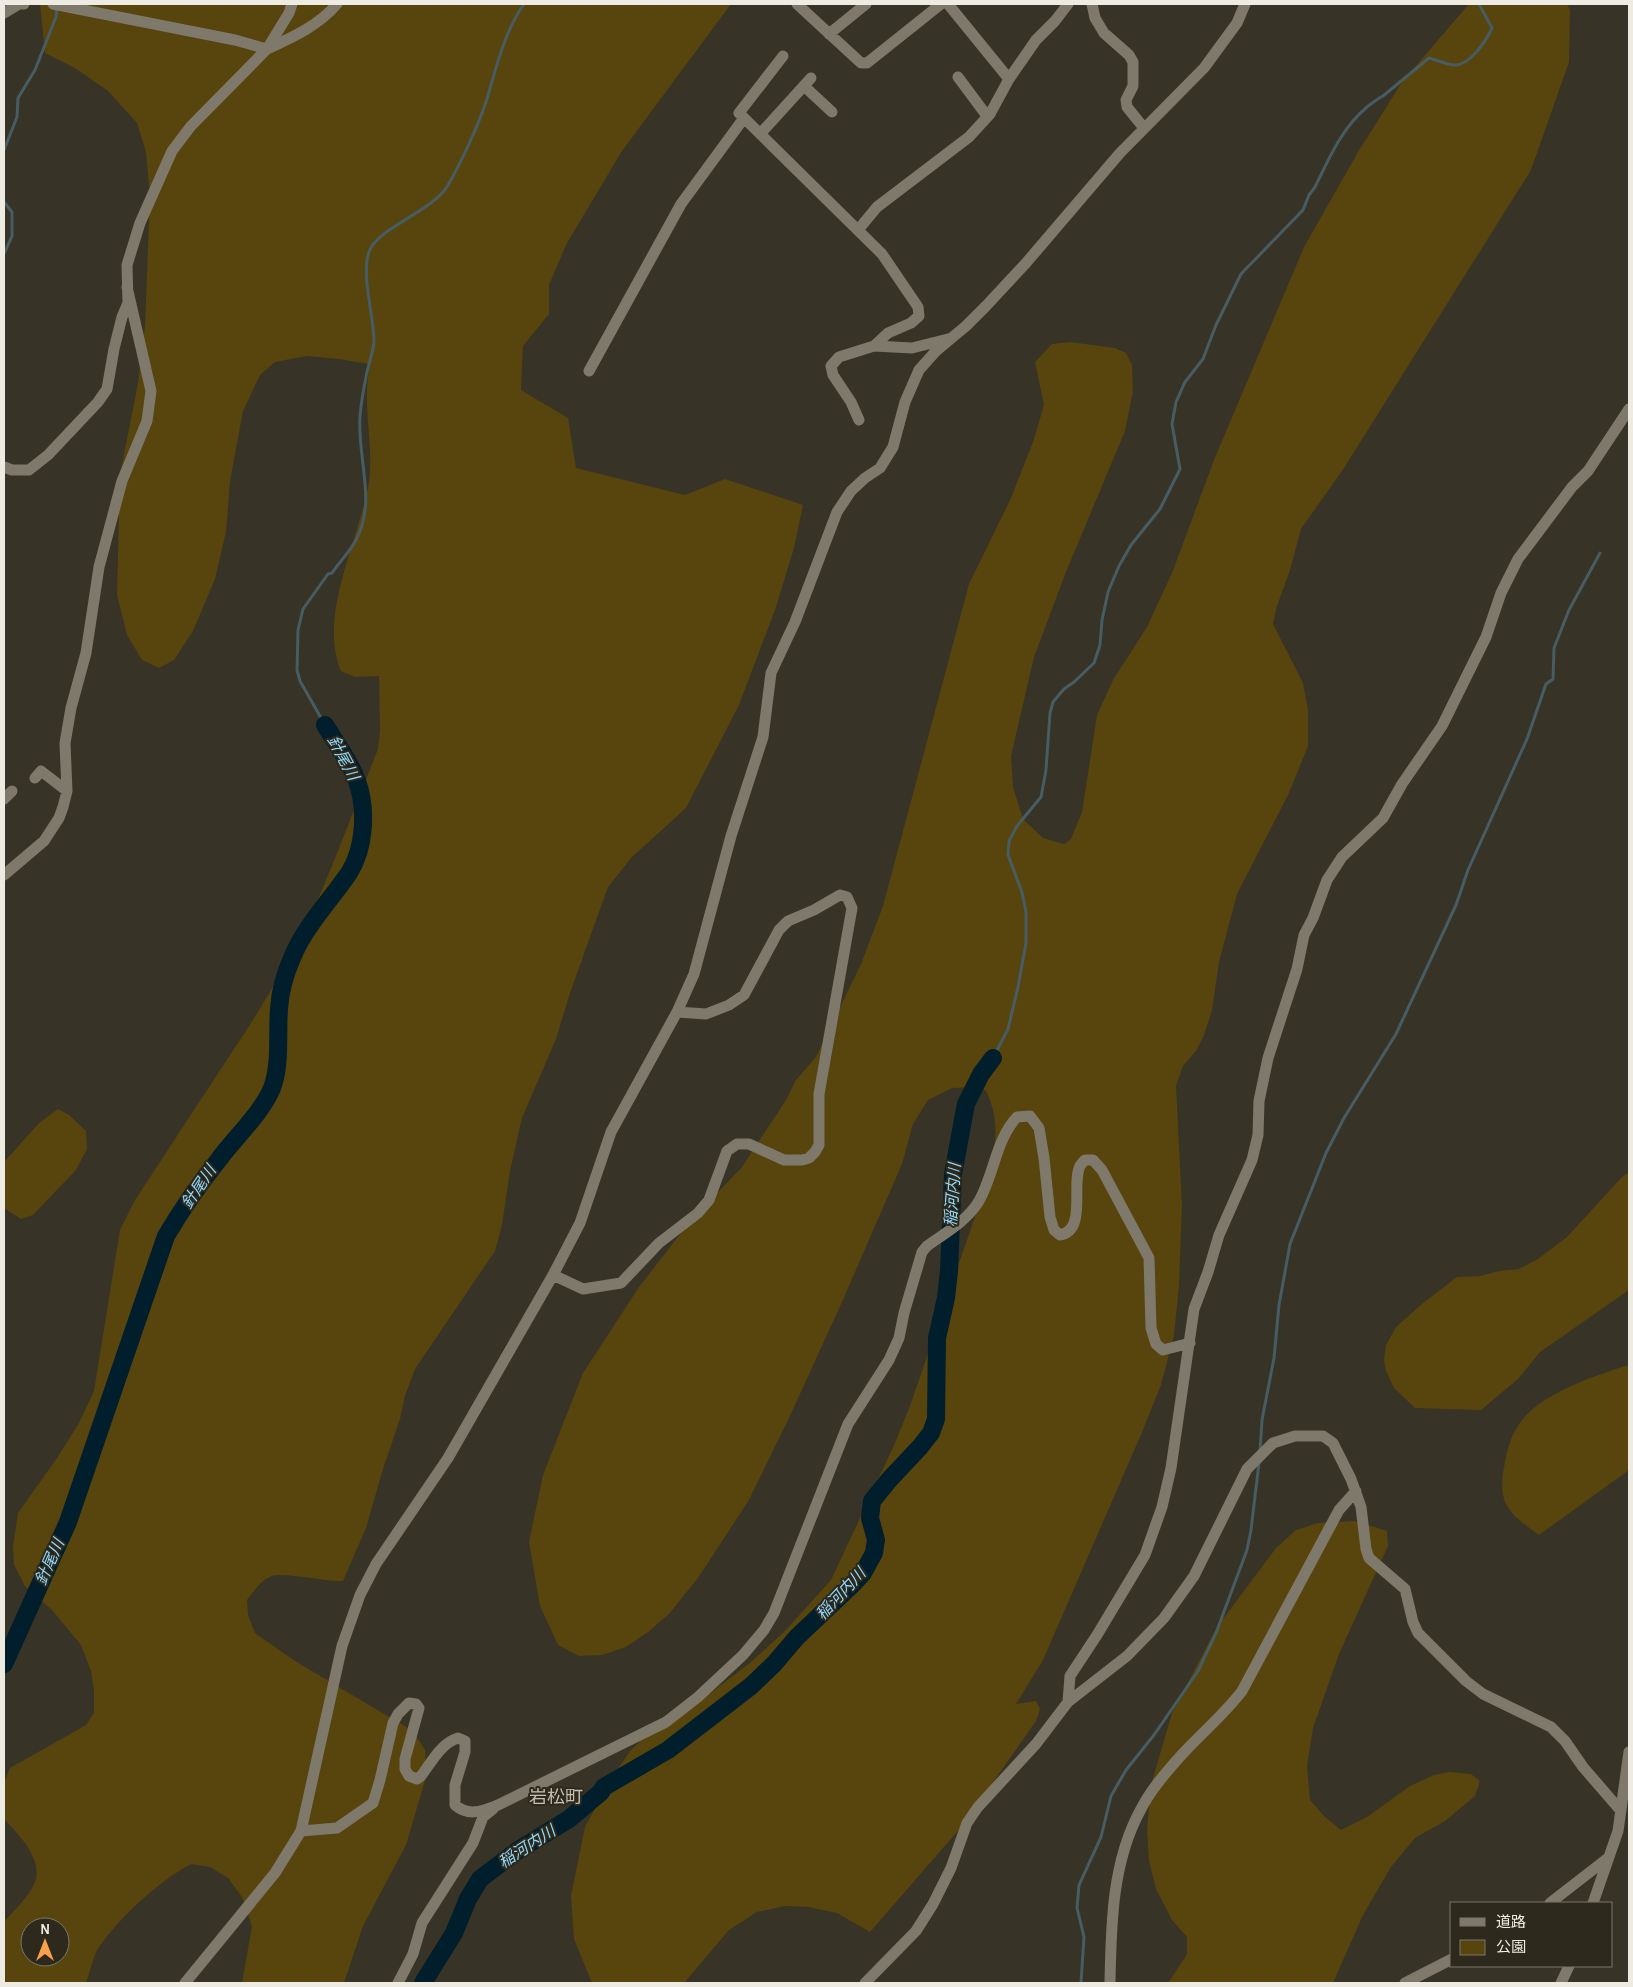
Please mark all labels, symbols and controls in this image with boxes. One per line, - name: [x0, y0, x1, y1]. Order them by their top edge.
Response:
- water label: 針尾川: [325, 733, 363, 785]
- water label: 針尾川: [178, 1160, 220, 1211]
- water label: 稲河内川: [942, 1160, 963, 1227]
- water label: 針尾川: [32, 1535, 68, 1587]
- water label: 稲河内川: [813, 1563, 870, 1623]
- district label: 岩松町: [529, 1788, 583, 1807]
- water label: 稲河内川: [495, 1821, 560, 1871]
- legend: [1450, 1902, 1613, 1967]
- text: 道路: [1496, 1914, 1526, 1930]
- north arrow: [20, 1917, 70, 1967]
- text: N: [40, 1923, 50, 1937]
- text: 公園: [1496, 1939, 1526, 1955]

